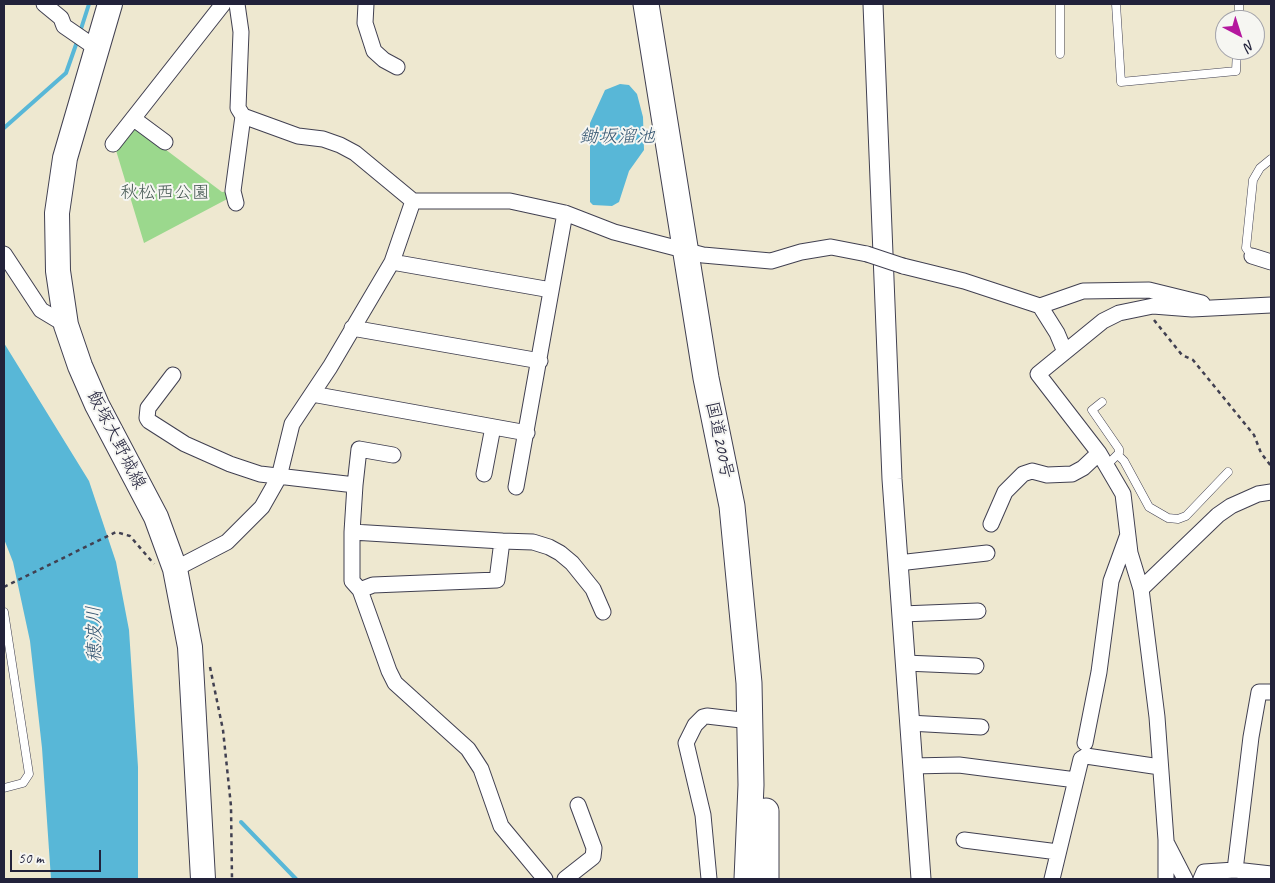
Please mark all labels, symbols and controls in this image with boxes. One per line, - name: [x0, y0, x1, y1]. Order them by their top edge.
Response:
- north arrow: [1215, 10, 1265, 60]
- text: N: [1241, 37, 1258, 55]
- water label: 鋤坂溜池: [579, 126, 655, 148]
- park label: 秋松西公園: [120, 182, 210, 204]
- street label: 飯塚大野城線: [82, 387, 150, 493]
- street label: 国道200号: [700, 399, 738, 481]
- water label: 穂波川: [83, 605, 107, 663]
- scale bar: [12, 840, 104, 872]
- text: 50 m: [18, 849, 44, 868]

